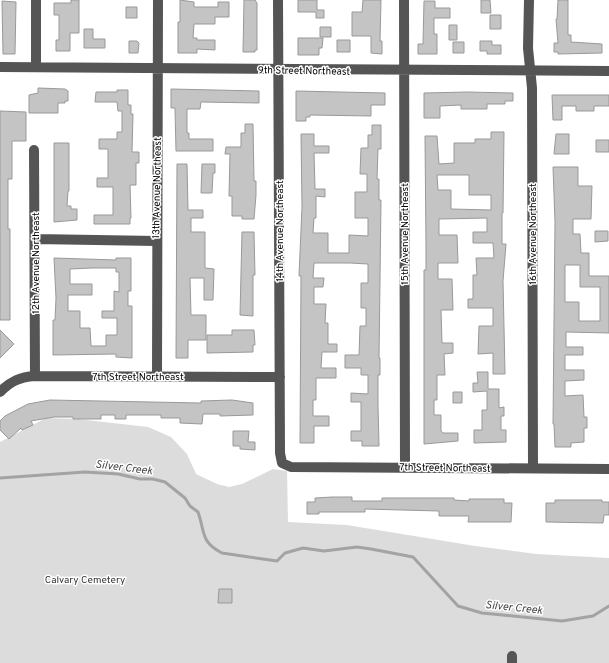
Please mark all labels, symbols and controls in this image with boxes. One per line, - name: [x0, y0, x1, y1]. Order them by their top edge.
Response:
- street label: 9th Street Northeast: [258, 64, 350, 79]
- street label: 13th Avenue Northeast: [150, 137, 165, 239]
- street label: 14th Avenue Northeast: [274, 180, 287, 282]
- street label: 15th Avenue Northeast: [399, 183, 412, 285]
- street label: 16th Avenue Northeast: [527, 183, 540, 285]
- street label: 12th Avenue Northeast: [30, 212, 43, 314]
- street label: 7th Street Northeast: [92, 371, 184, 384]
- water label: Silver Creek: [95, 458, 154, 478]
- street label: 7th Street Northeast: [399, 461, 491, 476]
- park label: Calvary Cemetery: [45, 574, 125, 587]
- water label: Silver Creek: [485, 598, 544, 618]

